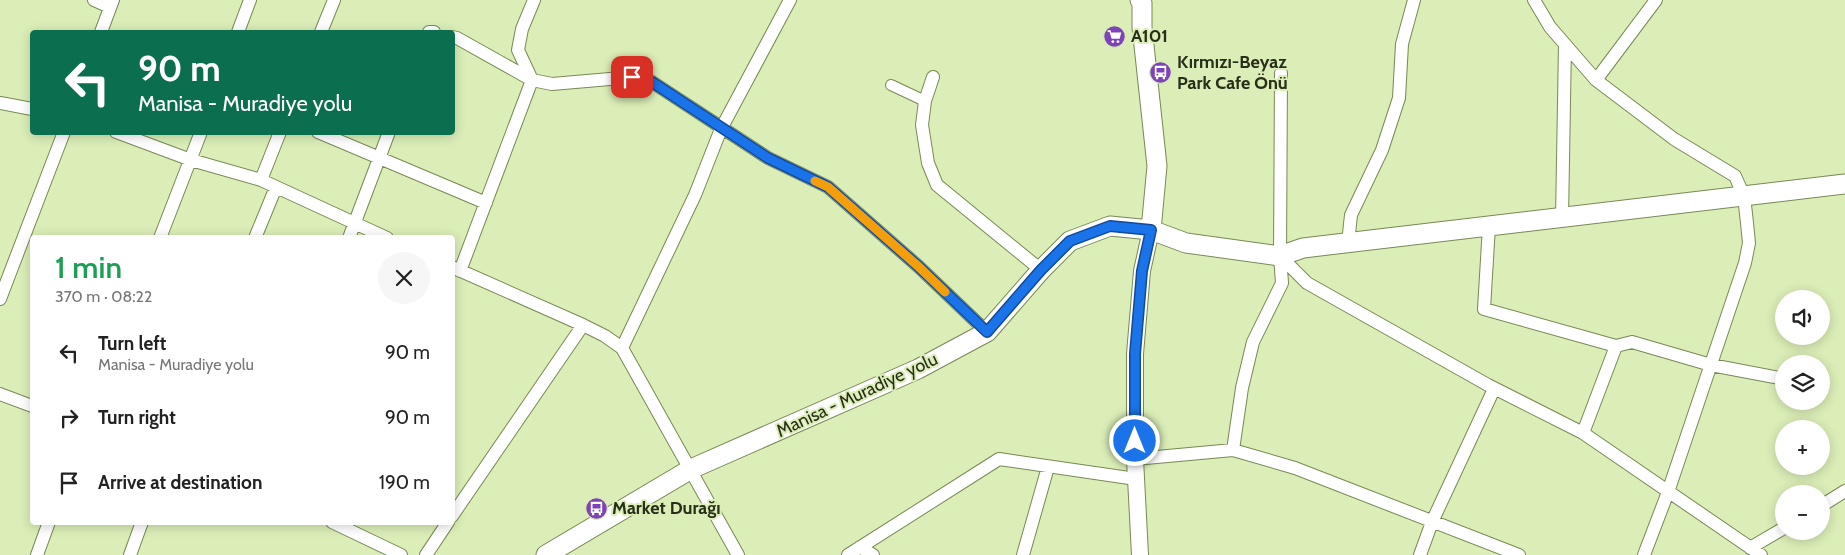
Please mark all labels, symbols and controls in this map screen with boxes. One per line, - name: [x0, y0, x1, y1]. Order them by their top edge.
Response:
- supermarket icon: A101: [1103, 24, 1127, 48]
- place label: A101: [1131, 25, 1168, 47]
- text: 90 m: [138, 47, 221, 90]
- icon: left: [55, 50, 120, 115]
- place label: Kırmızı-Beyaz Park Cafe Önü: [1177, 51, 1288, 94]
- pin: [611, 56, 653, 98]
- bus stop icon: Kırmızı-Beyaz Park Cafe Önü: [1149, 60, 1173, 84]
- icon: arrive: [618, 63, 646, 91]
- text: Manisa - Muradiye yolu: [138, 90, 352, 117]
- text: 1 min: [55, 249, 122, 286]
- button: close: [378, 252, 430, 304]
- text: 370 m · 08:22: [55, 287, 152, 306]
- map controls: [1775, 290, 1830, 540]
- button: sound: [1775, 290, 1830, 345]
- text: Turn left: [98, 332, 166, 355]
- icon: left: [55, 339, 83, 367]
- text: 90 m: [385, 341, 430, 364]
- street label: Manisa - Muradiye yolu: [773, 348, 941, 442]
- text: Manisa - Muradiye yolu: [98, 355, 254, 374]
- button: layers: [1775, 355, 1830, 410]
- icon: right: [55, 404, 83, 432]
- text: Turn right: [98, 406, 176, 429]
- text: 90 m: [385, 406, 430, 429]
- position arrow: [1108, 414, 1160, 466]
- button: +: [1775, 420, 1830, 475]
- icon: arrive: [55, 469, 83, 497]
- text: Arrive at destination: [98, 471, 262, 494]
- text: 190 m: [379, 471, 430, 494]
- button: −: [1775, 485, 1830, 540]
- bus stop icon: Market Durağı: [584, 496, 608, 520]
- place label: Market Durağı: [612, 497, 721, 519]

